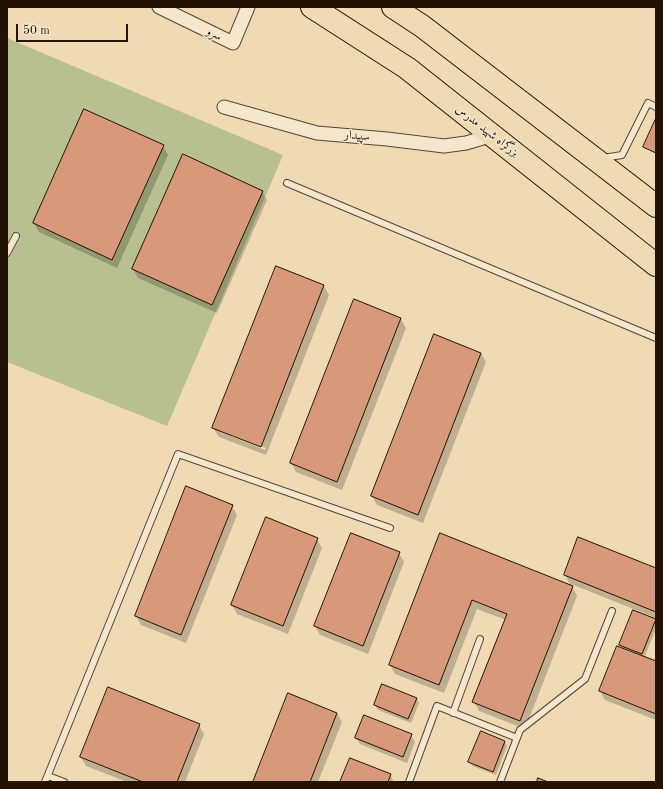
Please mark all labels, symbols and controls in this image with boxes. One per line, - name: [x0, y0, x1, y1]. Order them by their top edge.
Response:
- scale bar: [18, 16, 130, 42]
- street label: سرو: [204, 24, 224, 44]
- text: 50 m: [23, 25, 50, 37]
- street label: بزرگراه شهید مدرس: [453, 102, 521, 160]
- street label: سپیدار: [344, 128, 370, 144]

